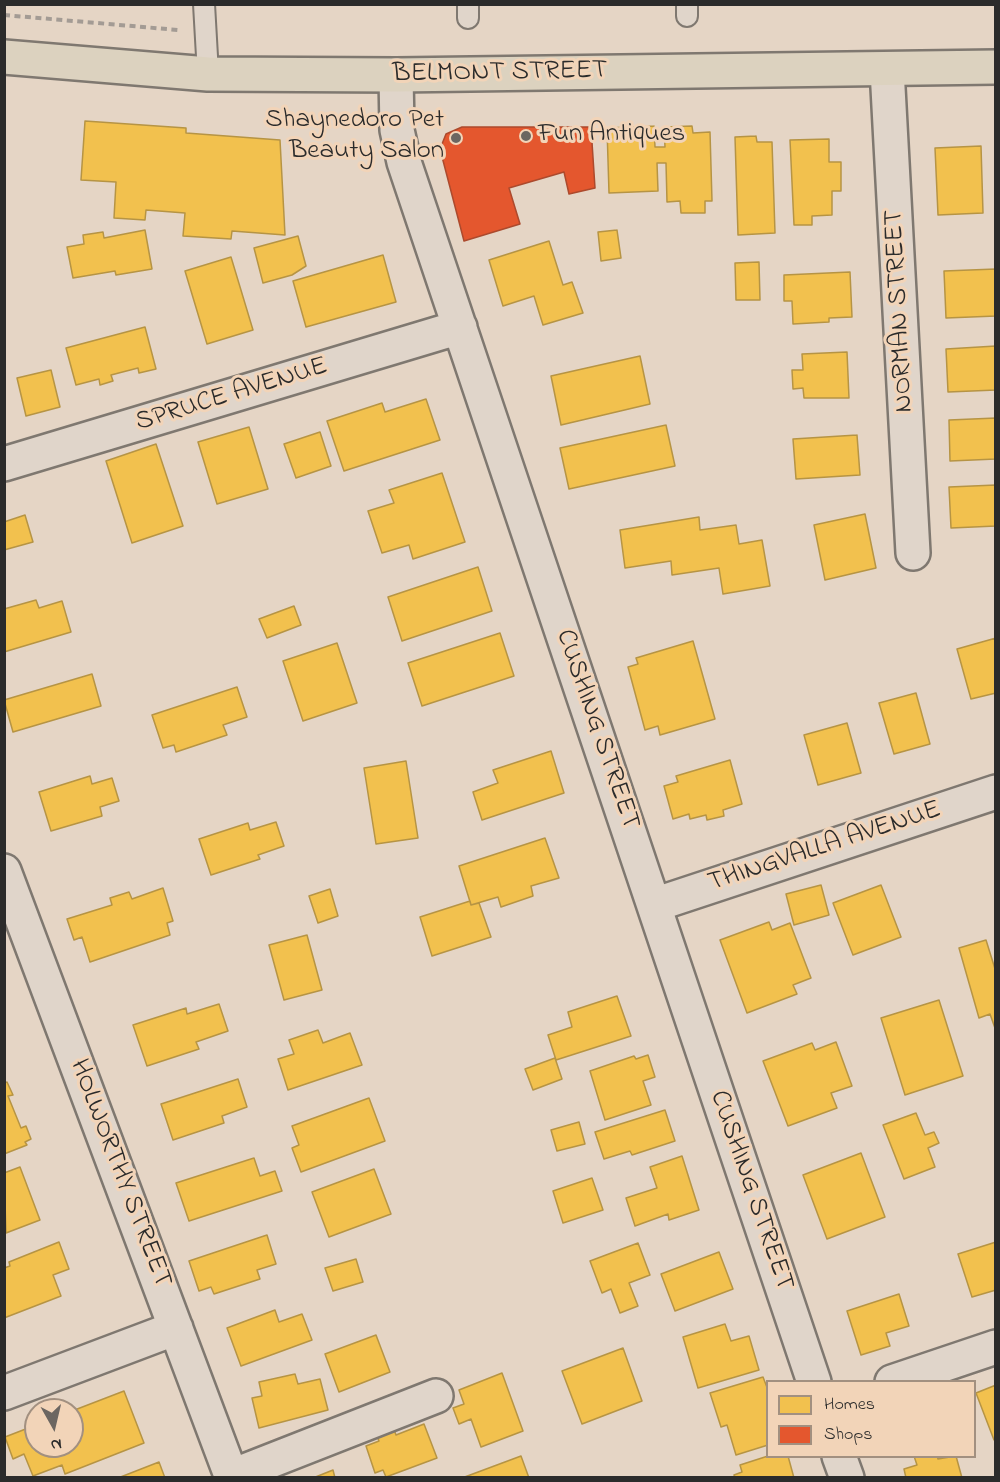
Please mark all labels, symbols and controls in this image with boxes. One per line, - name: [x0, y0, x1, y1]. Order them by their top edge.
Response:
- street label: BELMONT STREET: [392, 56, 608, 92]
- place label: Shaynedoro Pet Beauty Salon: [265, 106, 444, 169]
- place label: Fun Antiques: [538, 120, 685, 152]
- marker: Fun Antiques: [519, 129, 533, 143]
- marker: Shaynedoro Pet Beauty Salon: [449, 131, 463, 145]
- street label: NORMAN STREET: [880, 209, 922, 413]
- street label: SPRUCE AVENUE: [132, 351, 332, 441]
- street label: CUSHING STREET: [547, 626, 645, 834]
- street label: THINGVALLA AVENUE: [705, 795, 945, 901]
- street label: HOLWORTHY STREET: [61, 1055, 177, 1293]
- street label: CUSHING STREET: [701, 1087, 799, 1295]
- legend: [766, 1380, 976, 1458]
- text: Homes: [824, 1392, 875, 1418]
- north arrow: [24, 1398, 84, 1458]
- text: Shops: [824, 1422, 872, 1448]
- text: N: [49, 1431, 63, 1456]

